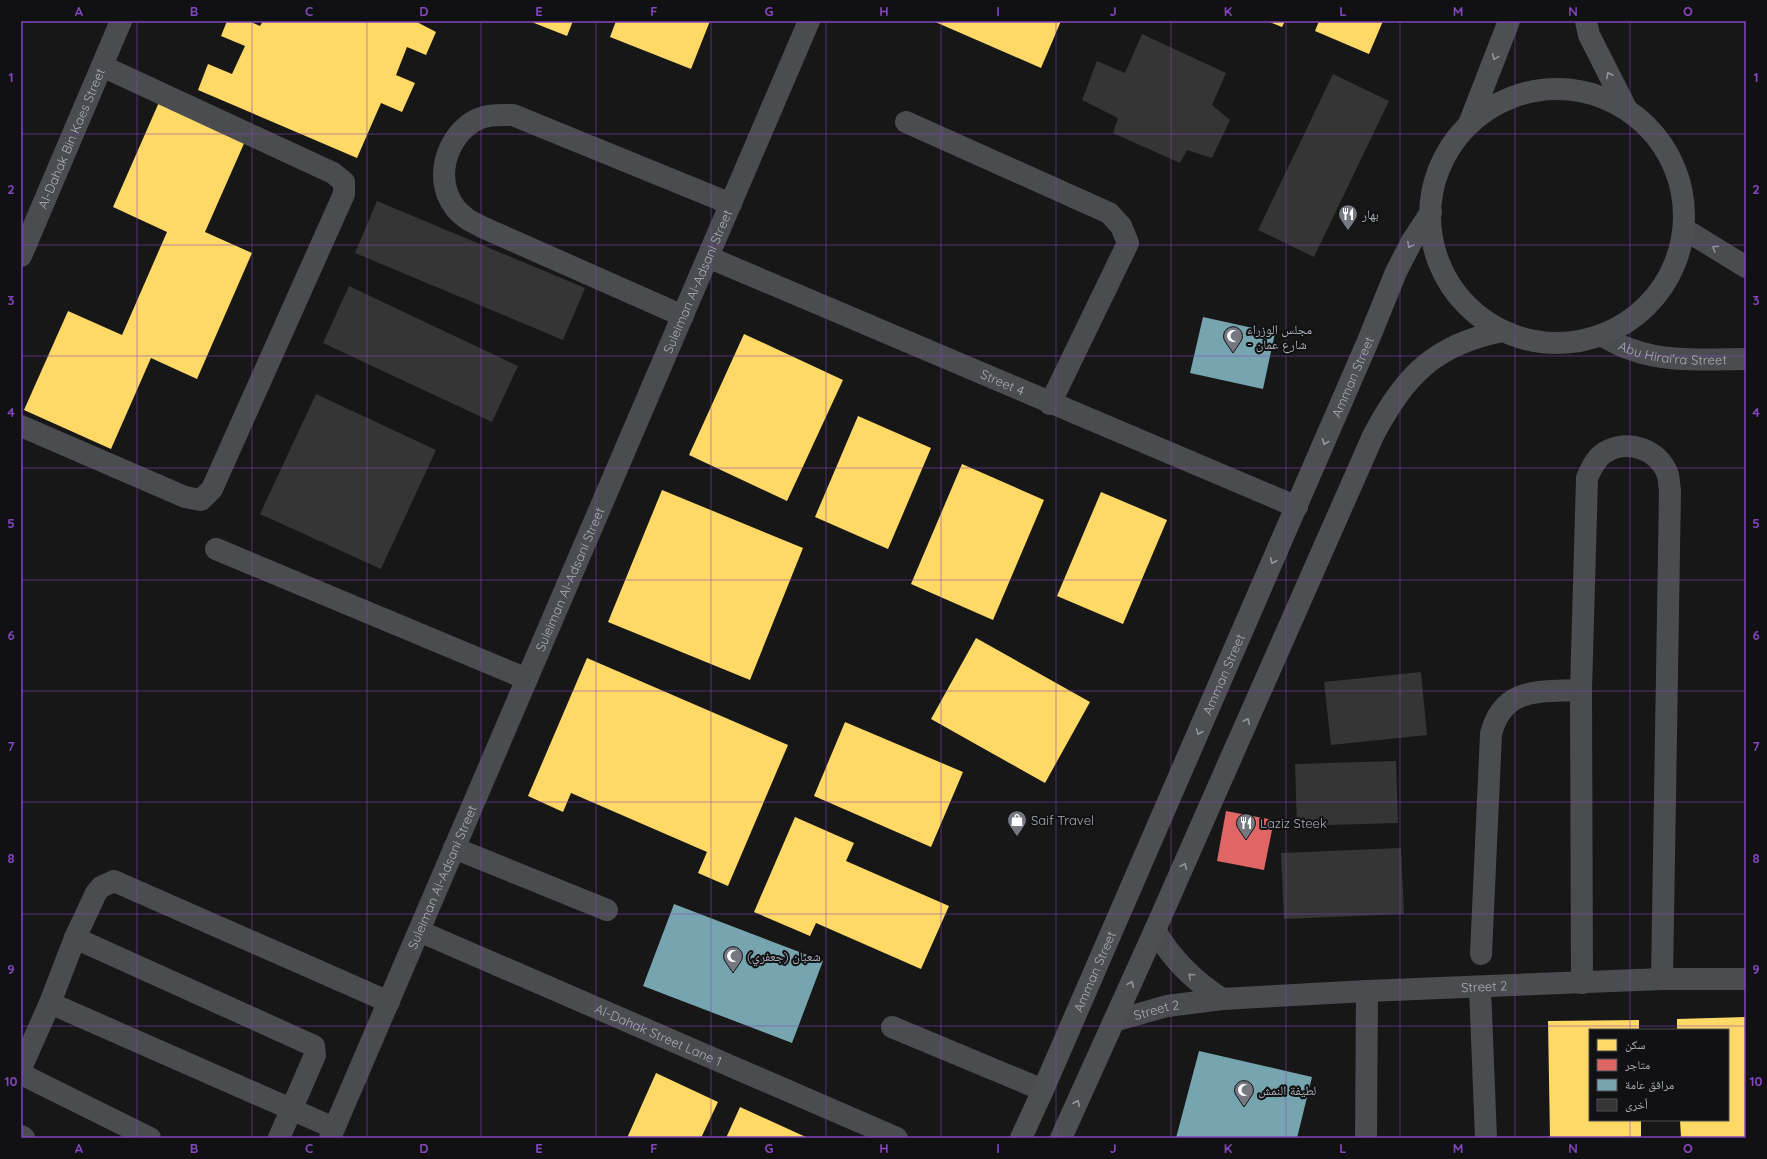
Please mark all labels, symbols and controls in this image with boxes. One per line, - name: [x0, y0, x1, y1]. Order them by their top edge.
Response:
- text: A: [75, 3, 84, 19]
- text: B: [190, 3, 198, 19]
- text: C: [305, 3, 313, 19]
- text: D: [419, 3, 429, 19]
- text: E: [535, 3, 543, 19]
- text: F: [650, 3, 658, 19]
- text: G: [764, 3, 774, 19]
- text: H: [879, 3, 889, 19]
- text: I: [996, 3, 1000, 19]
- text: J: [1109, 3, 1117, 19]
- text: K: [1224, 3, 1233, 19]
- text: L: [1339, 3, 1347, 19]
- text: M: [1453, 3, 1463, 19]
- text: N: [1568, 3, 1578, 19]
- text: O: [1683, 3, 1693, 19]
- one-way arrow: [1491, 54, 1499, 61]
- street label: Al-Dahak Bin Kaes Street: [34, 66, 108, 211]
- text: 1: [8, 69, 14, 85]
- text: 1: [1753, 69, 1759, 85]
- one-way arrow: [1606, 72, 1614, 79]
- text: 2: [7, 181, 15, 197]
- text: 2: [1752, 181, 1760, 197]
- restaurant icon: بهار: [1337, 203, 1359, 231]
- place label: بهار: [1361, 206, 1379, 223]
- street label: Suleiman Al-Adsani Street: [659, 207, 735, 356]
- one-way arrow: [1407, 241, 1415, 249]
- one-way arrow: [1712, 246, 1719, 253]
- text: 3: [8, 292, 15, 308]
- text: 3: [1753, 292, 1760, 308]
- place label: مجلس الوزراء - شارع عمان: [1247, 321, 1312, 354]
- mosque icon: مجلس الوزراء - شارع عمان: [1222, 325, 1244, 353]
- street label: Amman Street: [1328, 334, 1377, 420]
- street label: Abu Hirai'ra Street: [1616, 337, 1727, 368]
- street label: Street 4: [978, 366, 1027, 398]
- text: 4: [7, 404, 15, 420]
- text: 4: [1752, 404, 1760, 420]
- one-way arrow: [1322, 437, 1330, 445]
- street label: Suleiman Al-Adsani Street: [532, 505, 608, 654]
- text: 5: [7, 515, 15, 531]
- text: 5: [1752, 515, 1760, 531]
- one-way arrow: [1270, 557, 1278, 564]
- text: 6: [7, 627, 15, 643]
- text: 6: [1752, 627, 1760, 643]
- street label: Amman Street: [1199, 631, 1248, 717]
- one-way arrow: [1243, 718, 1251, 725]
- one-way arrow: [1196, 727, 1204, 735]
- text: 7: [7, 738, 15, 754]
- text: 7: [1752, 738, 1760, 754]
- street label: Suleiman Al-Adsani Street: [404, 803, 480, 951]
- shop icon: Saif Travel: [1006, 809, 1028, 837]
- place label: Saif Travel: [1031, 812, 1094, 828]
- restaurant icon: Laziz Steek: [1235, 812, 1257, 840]
- place label: Laziz Steek: [1260, 815, 1327, 831]
- text: 8: [7, 850, 15, 866]
- text: 8: [1752, 850, 1760, 866]
- one-way arrow: [1179, 862, 1187, 870]
- street label: Amman Street: [1070, 929, 1119, 1014]
- mosque icon: شعبان (جعفري): [722, 945, 744, 973]
- place label: شعبان (جعفري): [747, 948, 821, 967]
- text: 9: [7, 961, 15, 977]
- text: 9: [1752, 961, 1760, 977]
- one-way arrow: [1188, 973, 1196, 981]
- street label: Street 2: [1461, 977, 1508, 995]
- one-way arrow: [1126, 981, 1134, 989]
- street label: Street 2: [1132, 997, 1180, 1023]
- street label: Al-Dahak Street Lane 1: [593, 1000, 724, 1069]
- legend: [1589, 1029, 1729, 1121]
- text: سكن: [1625, 1037, 1646, 1052]
- text: متاجر: [1624, 1057, 1650, 1072]
- text: 10: [4, 1073, 18, 1089]
- text: 10: [1749, 1073, 1763, 1089]
- text: مرافق عامة: [1625, 1077, 1674, 1092]
- mosque icon: لطيفة النمش: [1233, 1079, 1255, 1107]
- place label: لطيفة النمش: [1258, 1082, 1316, 1099]
- text: أخرى: [1625, 1097, 1648, 1112]
- one-way arrow: [1072, 1099, 1080, 1107]
- text: A: [75, 1140, 84, 1156]
- text: B: [190, 1140, 198, 1156]
- text: C: [305, 1140, 313, 1156]
- text: D: [419, 1140, 429, 1156]
- text: E: [535, 1140, 543, 1156]
- text: F: [650, 1140, 658, 1156]
- text: G: [764, 1140, 774, 1156]
- text: H: [879, 1140, 889, 1156]
- text: I: [996, 1140, 1000, 1156]
- text: J: [1109, 1140, 1117, 1156]
- text: K: [1224, 1140, 1233, 1156]
- text: L: [1339, 1140, 1347, 1156]
- text: M: [1453, 1140, 1463, 1156]
- text: N: [1568, 1140, 1578, 1156]
- text: O: [1683, 1140, 1693, 1156]

